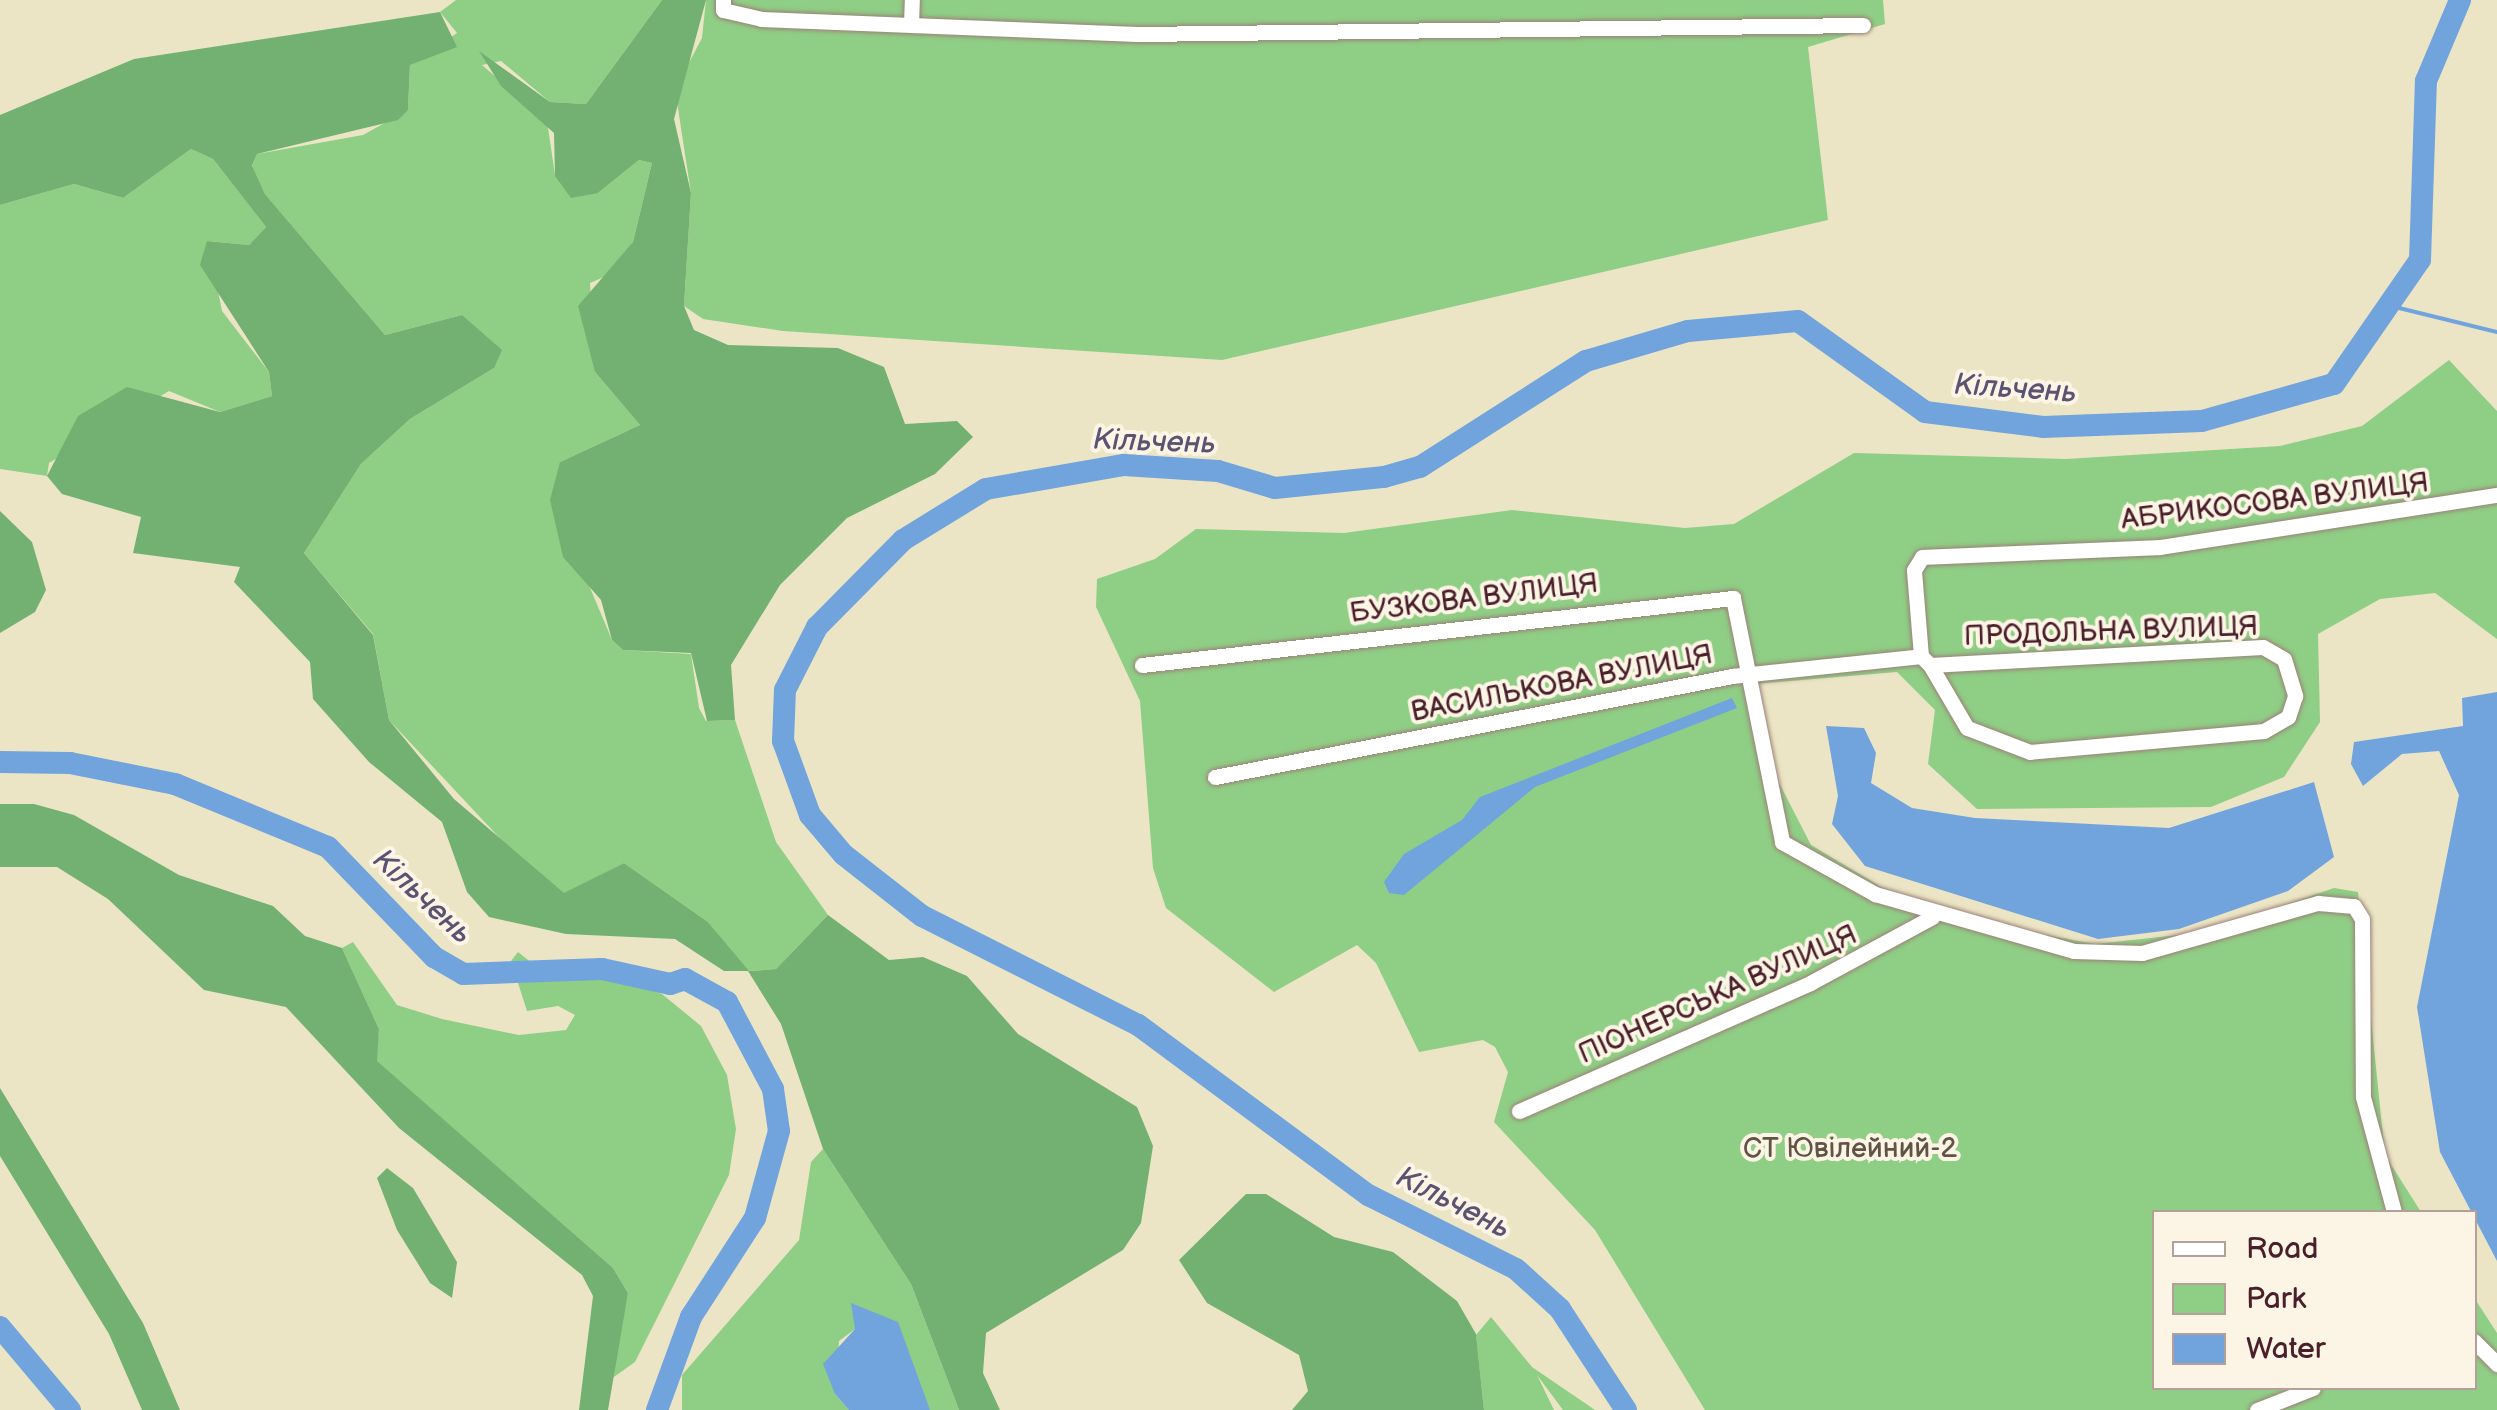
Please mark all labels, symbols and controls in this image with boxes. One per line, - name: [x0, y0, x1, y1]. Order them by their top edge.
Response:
- water label: Кільчень: [1953, 367, 2077, 411]
- water label: Кільчень: [1092, 422, 1216, 462]
- street label: АБРИКОСОВА ВУЛИЦЯ: [2119, 466, 2431, 538]
- street label: БУЗКОВА ВУЛИЦЯ: [1348, 567, 1600, 631]
- street label: ПРОДОЛЬНА ВУЛИЦЯ: [1963, 610, 2259, 654]
- street label: ВАСИЛЬКОВА ВУЛИЦЯ: [1408, 638, 1716, 730]
- water label: Кільчень: [365, 842, 479, 952]
- street label: ПІОНЕРСЬКА ВУЛИЦЯ: [1574, 918, 1862, 1072]
- park label: СT Ювілейний-2: [1743, 1132, 1957, 1166]
- water label: Кільчень: [1390, 1159, 1516, 1247]
- legend: [2152, 1210, 2477, 1390]
- text: Road: [2246, 1231, 2319, 1267]
- text: Park: [2246, 1281, 2306, 1317]
- text: Water: [2246, 1331, 2326, 1367]

